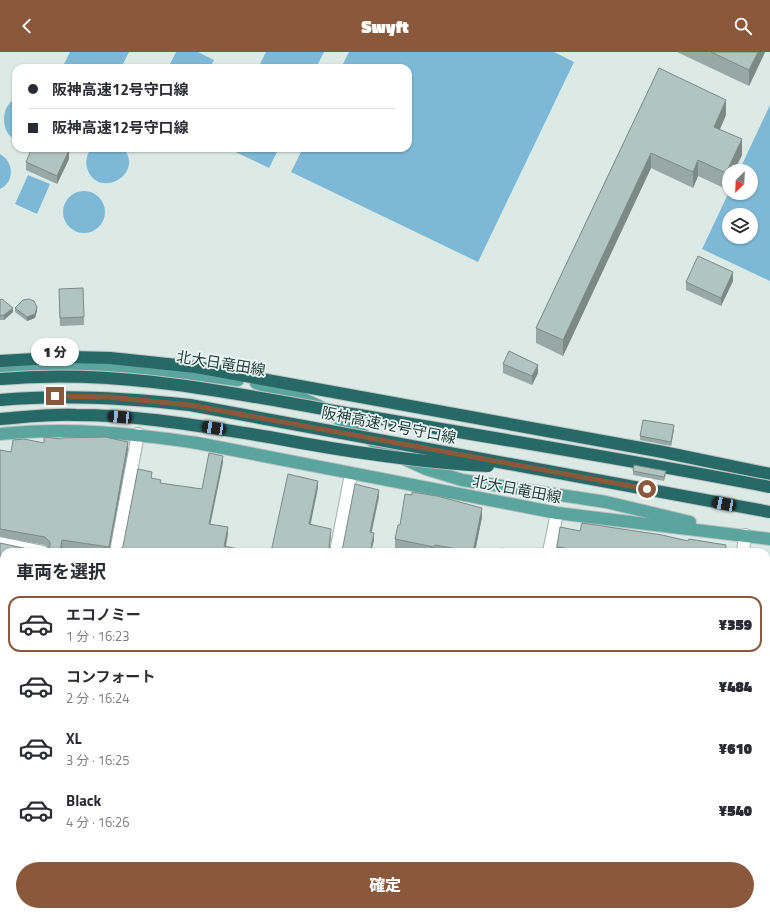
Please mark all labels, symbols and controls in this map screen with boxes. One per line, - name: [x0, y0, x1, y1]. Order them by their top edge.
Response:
- text: Swyft: [361, 13, 409, 40]
- icon: back: [16, 15, 38, 37]
- icon: search: [732, 15, 754, 37]
- text: 阪神高速12号守口線: [52, 78, 189, 101]
- text: 阪神高速12号守口線: [52, 116, 189, 139]
- north arrow: [722, 164, 758, 200]
- map controls: [722, 164, 758, 244]
- button: layers: [722, 208, 758, 244]
- callout: 1 分: [31, 338, 79, 366]
- text: 1 分: [44, 342, 66, 362]
- street label: 北大日竜田線: [175, 345, 267, 381]
- route end: [46, 387, 64, 405]
- street label: 阪神高速12号守口線: [320, 401, 458, 449]
- car: [108, 410, 132, 424]
- car: [201, 420, 227, 436]
- street label: 北大日竜田線: [471, 469, 563, 509]
- route start: [638, 480, 656, 498]
- car: [711, 496, 737, 512]
- text: 車両を選択: [16, 558, 106, 585]
- text: エコノミー: [66, 603, 141, 626]
- icon: car: [18, 606, 54, 642]
- text: ¥359: [719, 613, 752, 636]
- text: 1 分 · 16:23: [66, 626, 130, 646]
- text: コンフォート: [66, 665, 156, 688]
- icon: car: [18, 668, 54, 704]
- text: ¥484: [719, 675, 752, 698]
- text: 2 分 · 16:24: [66, 688, 130, 708]
- text: XL: [66, 727, 82, 750]
- icon: car: [18, 730, 54, 766]
- text: ¥610: [719, 737, 752, 760]
- text: 3 分 · 16:25: [66, 750, 130, 770]
- text: Black: [66, 789, 101, 812]
- icon: car: [18, 792, 54, 828]
- text: ¥540: [719, 799, 752, 822]
- text: 4 分 · 16:26: [66, 812, 130, 832]
- button: 確定: [16, 862, 754, 908]

